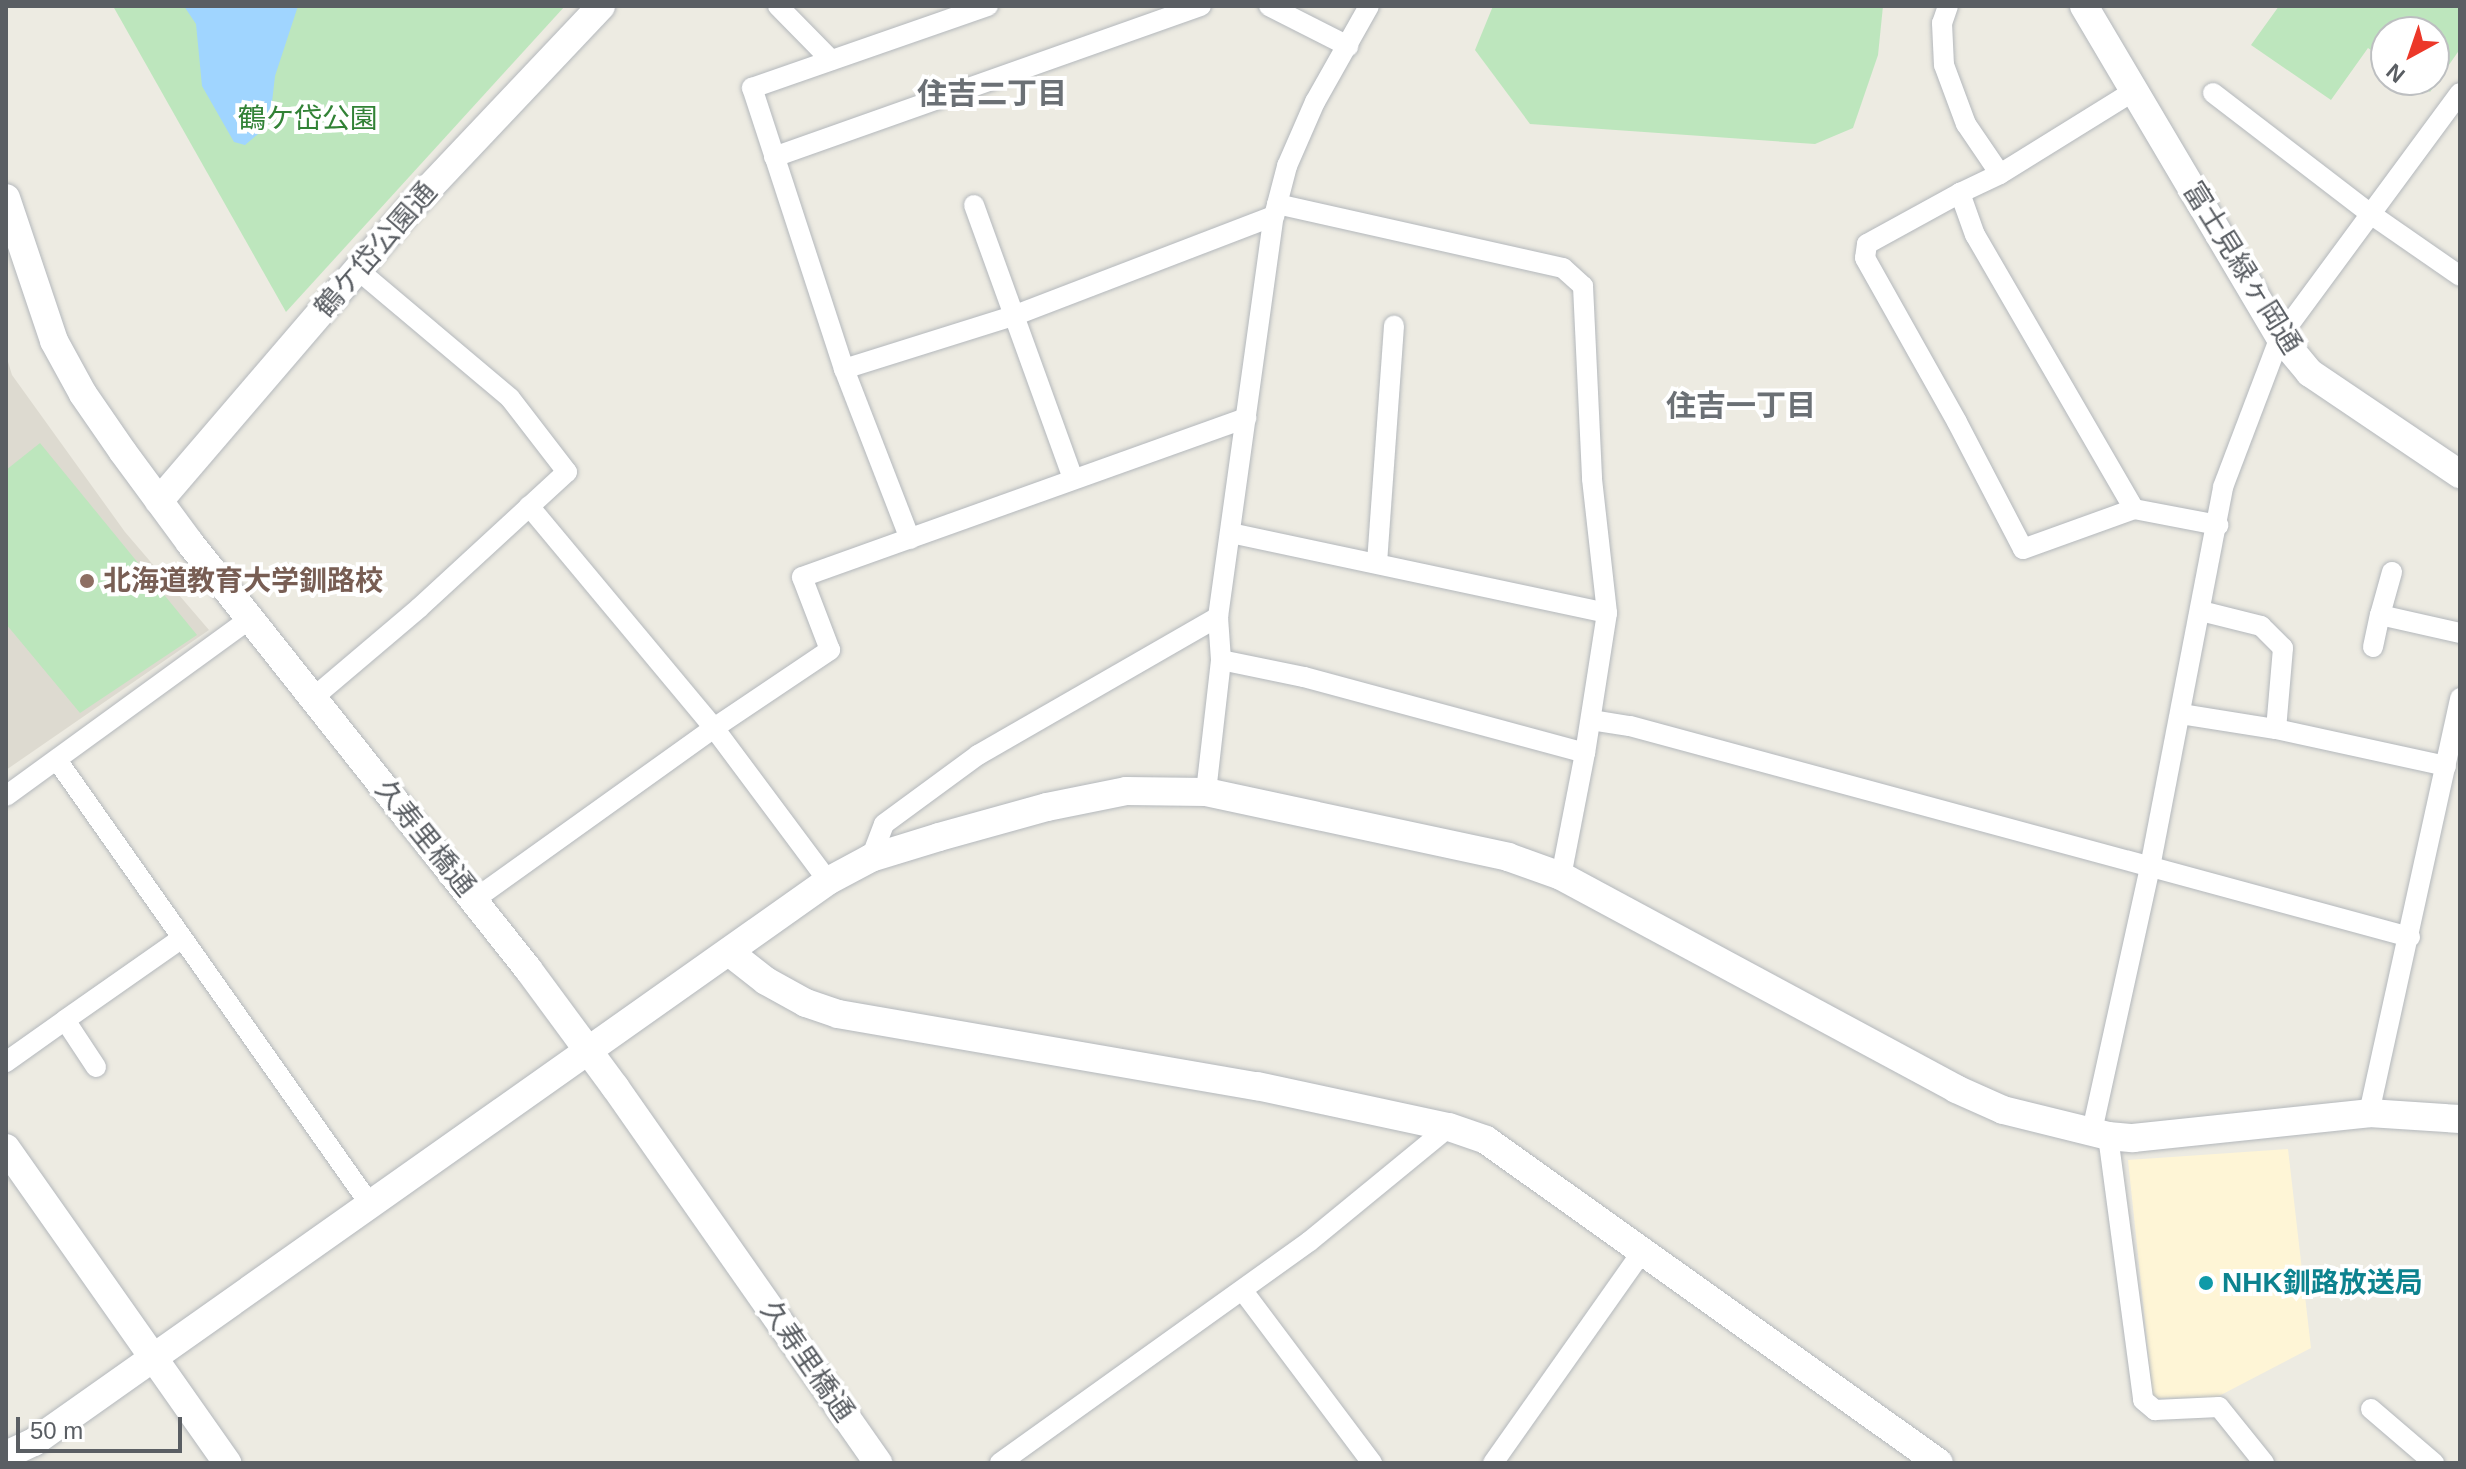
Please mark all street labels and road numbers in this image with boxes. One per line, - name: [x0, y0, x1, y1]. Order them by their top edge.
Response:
- street label: 鶴ケ岱公園通: [308, 176, 444, 324]
- street label: 富士見緑ヶ岡通: [2176, 176, 2308, 360]
- street label: 久寿里橋通: [368, 773, 482, 903]
- street label: 久寿里橋通: [753, 1294, 861, 1428]

